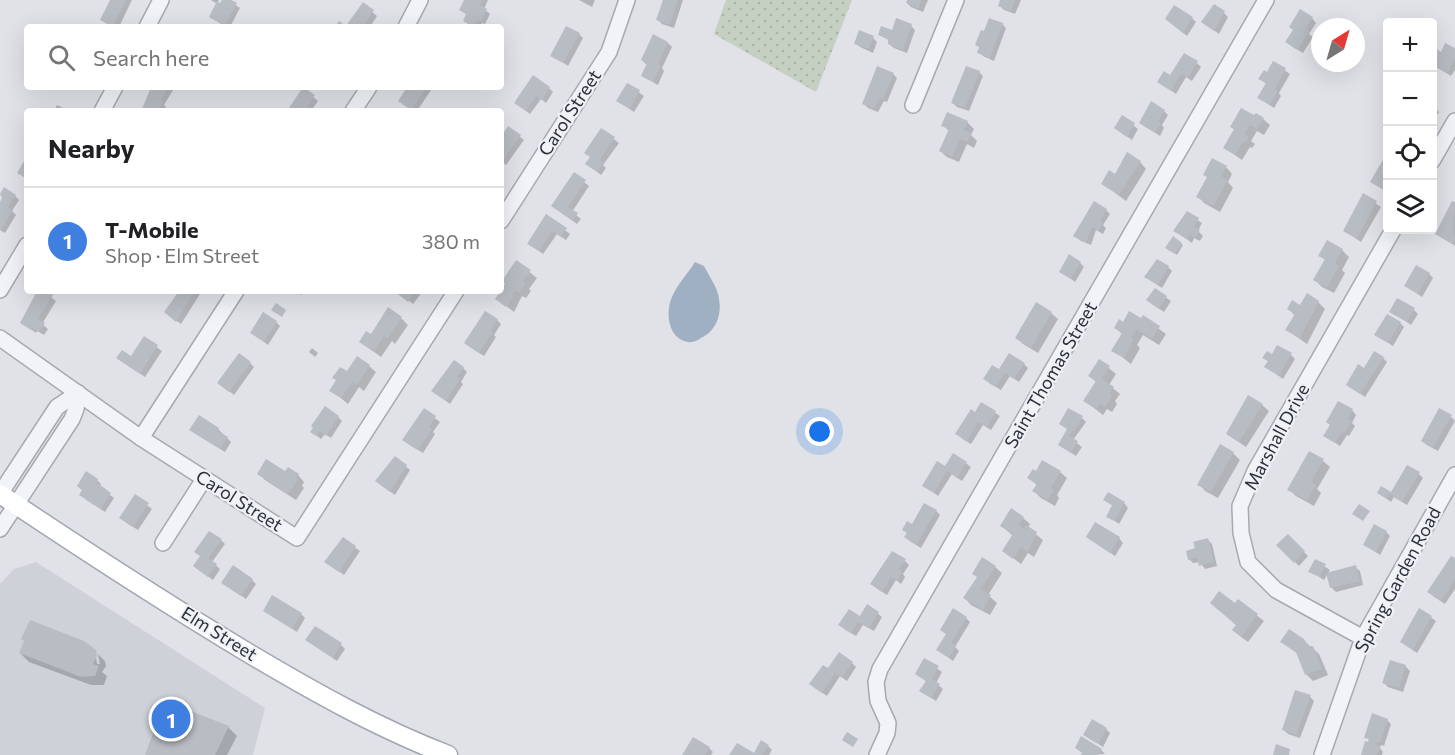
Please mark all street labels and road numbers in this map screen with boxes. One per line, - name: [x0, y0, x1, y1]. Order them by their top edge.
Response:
- street label: Carol Street: [533, 65, 605, 160]
- street label: Saint Thomas Street: [999, 297, 1101, 452]
- street label: Marshall Drive: [1239, 380, 1313, 493]
- street label: Carol Street: [192, 465, 287, 536]
- street label: Spring Garden Road: [1349, 503, 1445, 656]
- street label: Elm Street: [178, 601, 262, 665]

